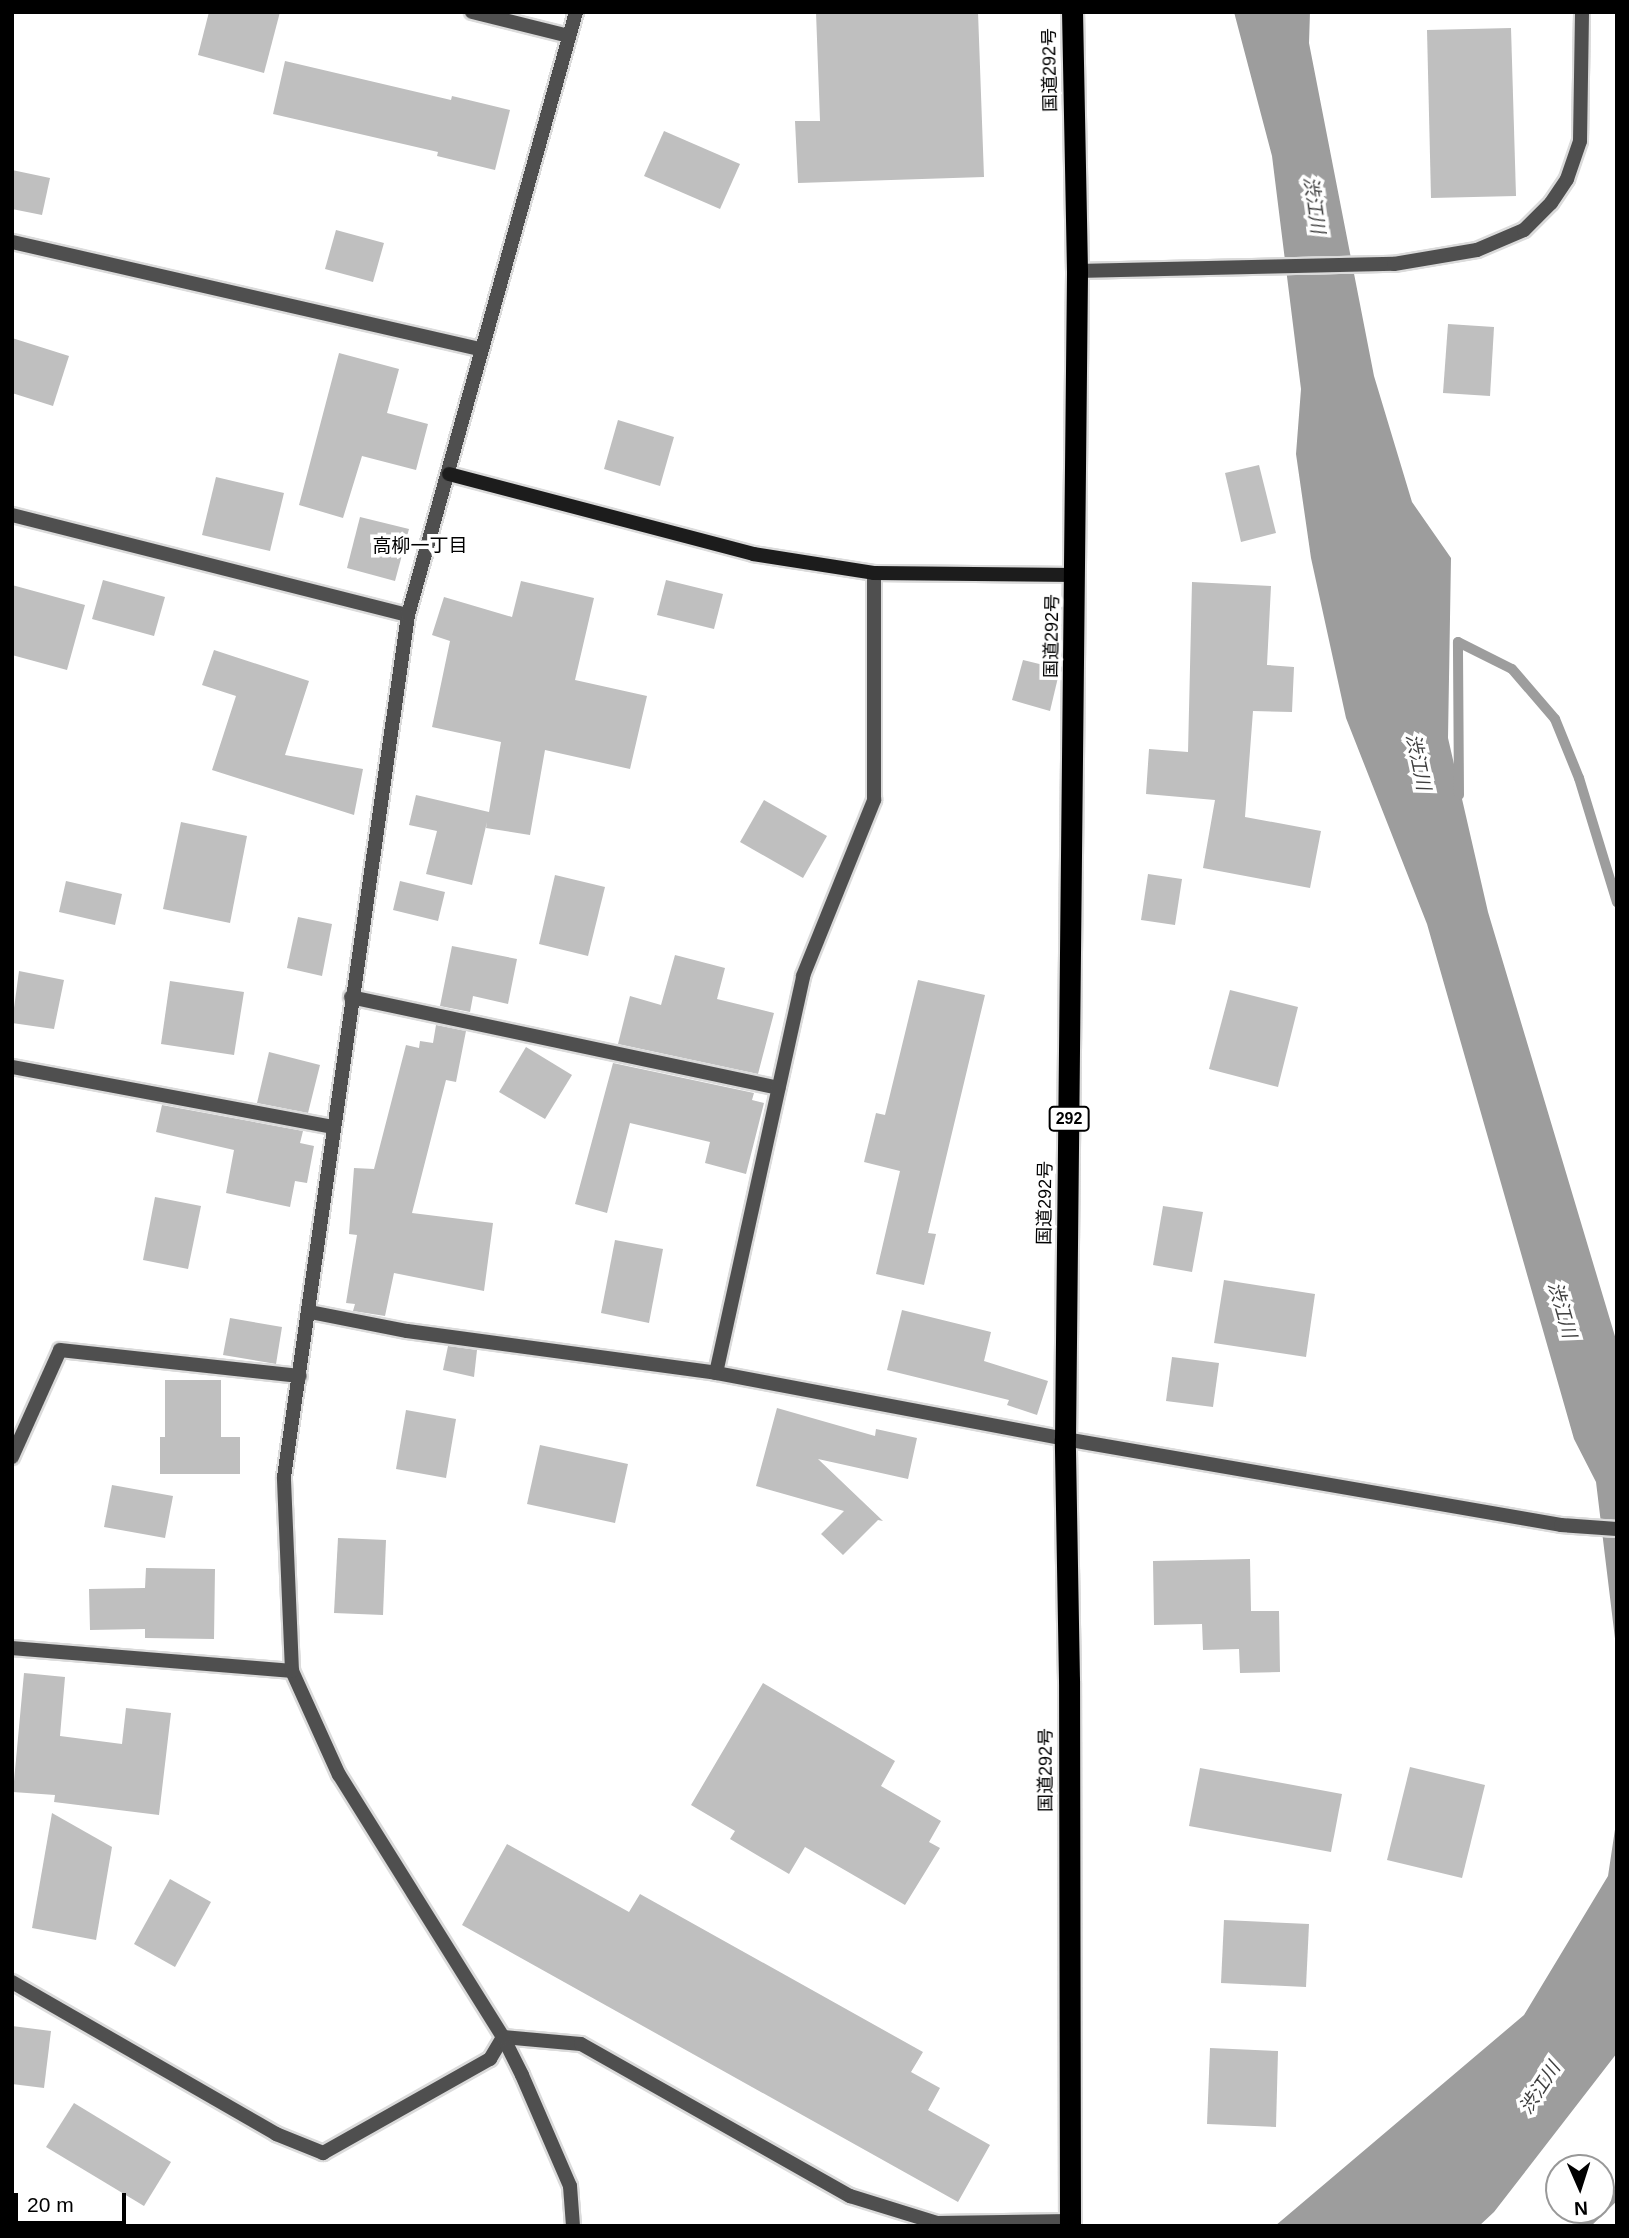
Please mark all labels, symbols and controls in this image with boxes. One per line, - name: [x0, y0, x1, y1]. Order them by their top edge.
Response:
- street label: 国道292号: [1038, 28, 1062, 112]
- water label: 渋江川: [1299, 175, 1329, 235]
- district label: 高柳一丁目: [373, 535, 467, 557]
- street label: 国道292号: [1040, 594, 1064, 678]
- water label: 渋江川: [1401, 732, 1435, 792]
- road number: 292: [1048, 1106, 1090, 1132]
- street label: 国道292号: [1033, 1161, 1057, 1245]
- water label: 渋江川: [1543, 1279, 1581, 1341]
- street label: 国道292号: [1035, 1728, 1057, 1812]
- water label: 渋江川: [1515, 2058, 1565, 2118]
- north arrow: [1545, 2154, 1615, 2224]
- scale bar: [18, 2178, 130, 2222]
- text: 20 m: [27, 2193, 74, 2216]
- text: N: [1574, 2198, 1588, 2219]

